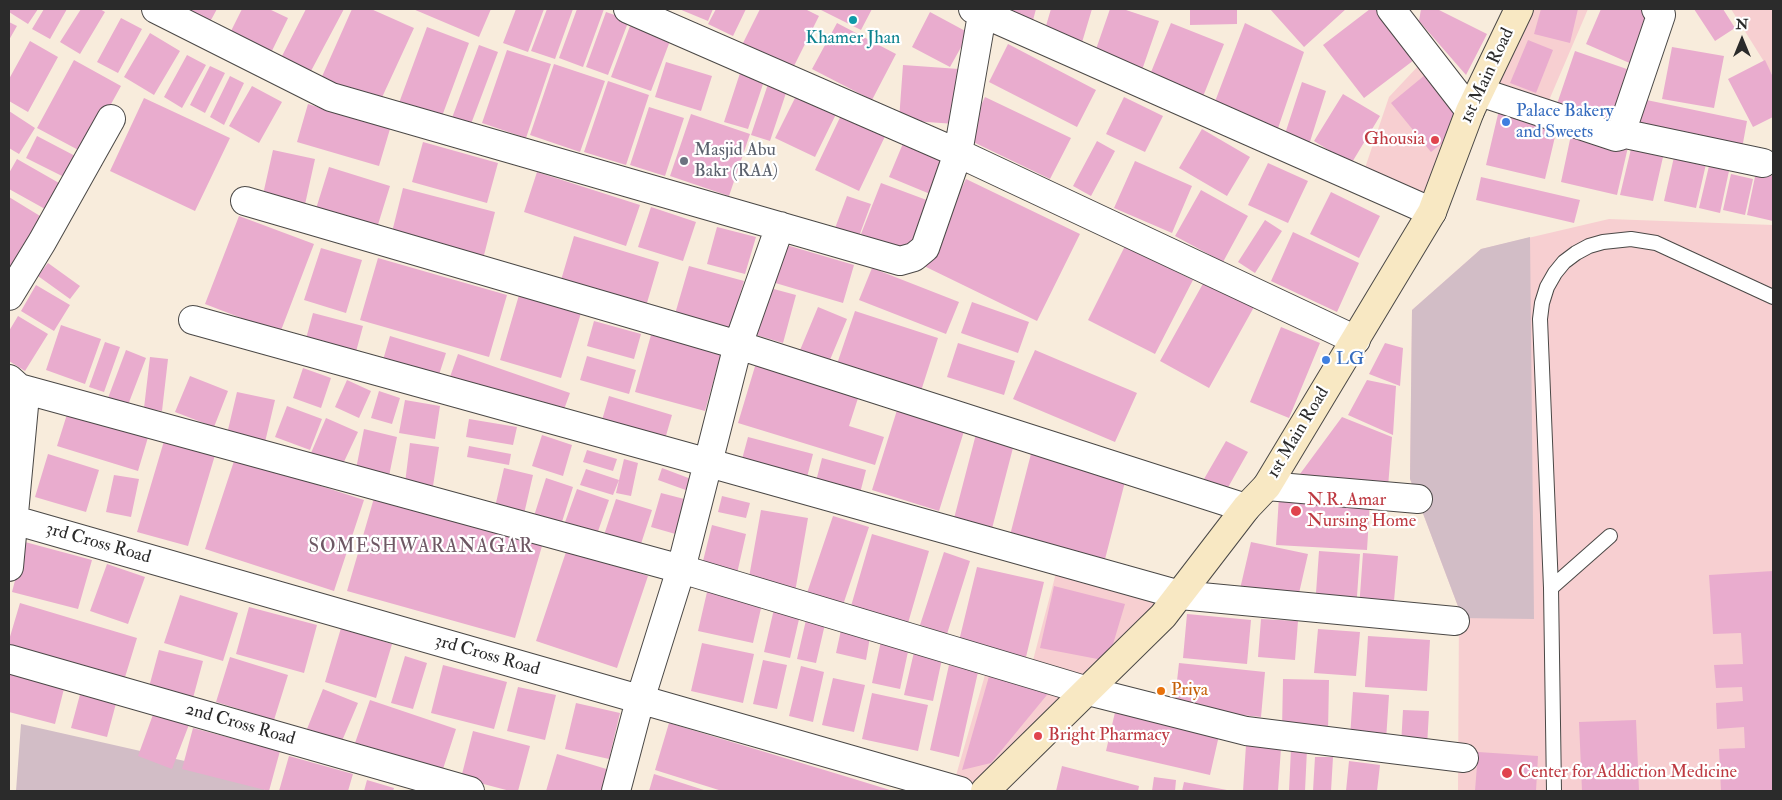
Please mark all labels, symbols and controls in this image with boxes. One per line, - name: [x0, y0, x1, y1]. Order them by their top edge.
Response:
- marker: Khamer Jhan: [847, 14, 859, 26]
- north arrow: [1717, 15, 1767, 65]
- text: N: [1736, 16, 1748, 33]
- street label: 1st Main Road: [1457, 25, 1519, 127]
- place label: Khamer Jhan: [806, 28, 900, 50]
- place label: Palace Bakery and Sweets: [1516, 101, 1614, 144]
- marker: Palace Bakery and Sweets: [1500, 116, 1512, 128]
- place label: Ghousia: [1364, 129, 1425, 151]
- marker: Ghousia: [1429, 134, 1441, 146]
- place label: Masjid Abu Bakr (RAA): [694, 140, 778, 182]
- marker: Masjid Abu Bakr (RAA): [678, 155, 690, 167]
- place label: LG: [1336, 349, 1364, 371]
- marker: LG: [1320, 354, 1332, 366]
- street label: 1st Main Road: [1263, 384, 1335, 482]
- place label: N.R. Amar Nursing Home: [1307, 490, 1416, 532]
- marker: N.R. Amar Nursing Home: [1289, 504, 1303, 518]
- street label: 3rd Cross Road: [43, 519, 153, 569]
- district label: SOMESHWARANAGAR: [307, 537, 535, 559]
- street label: 3rd Cross Road: [432, 631, 542, 681]
- place label: Priya: [1171, 680, 1208, 702]
- marker: Priya: [1155, 685, 1167, 697]
- street label: 2nd Cross Road: [183, 699, 297, 751]
- place label: Bright Pharmacy: [1048, 725, 1170, 747]
- marker: Bright Pharmacy: [1032, 730, 1044, 742]
- place label: Center for Addiction Medicine: [1518, 762, 1737, 784]
- marker: Center for Addiction Medicine: [1500, 766, 1514, 780]

